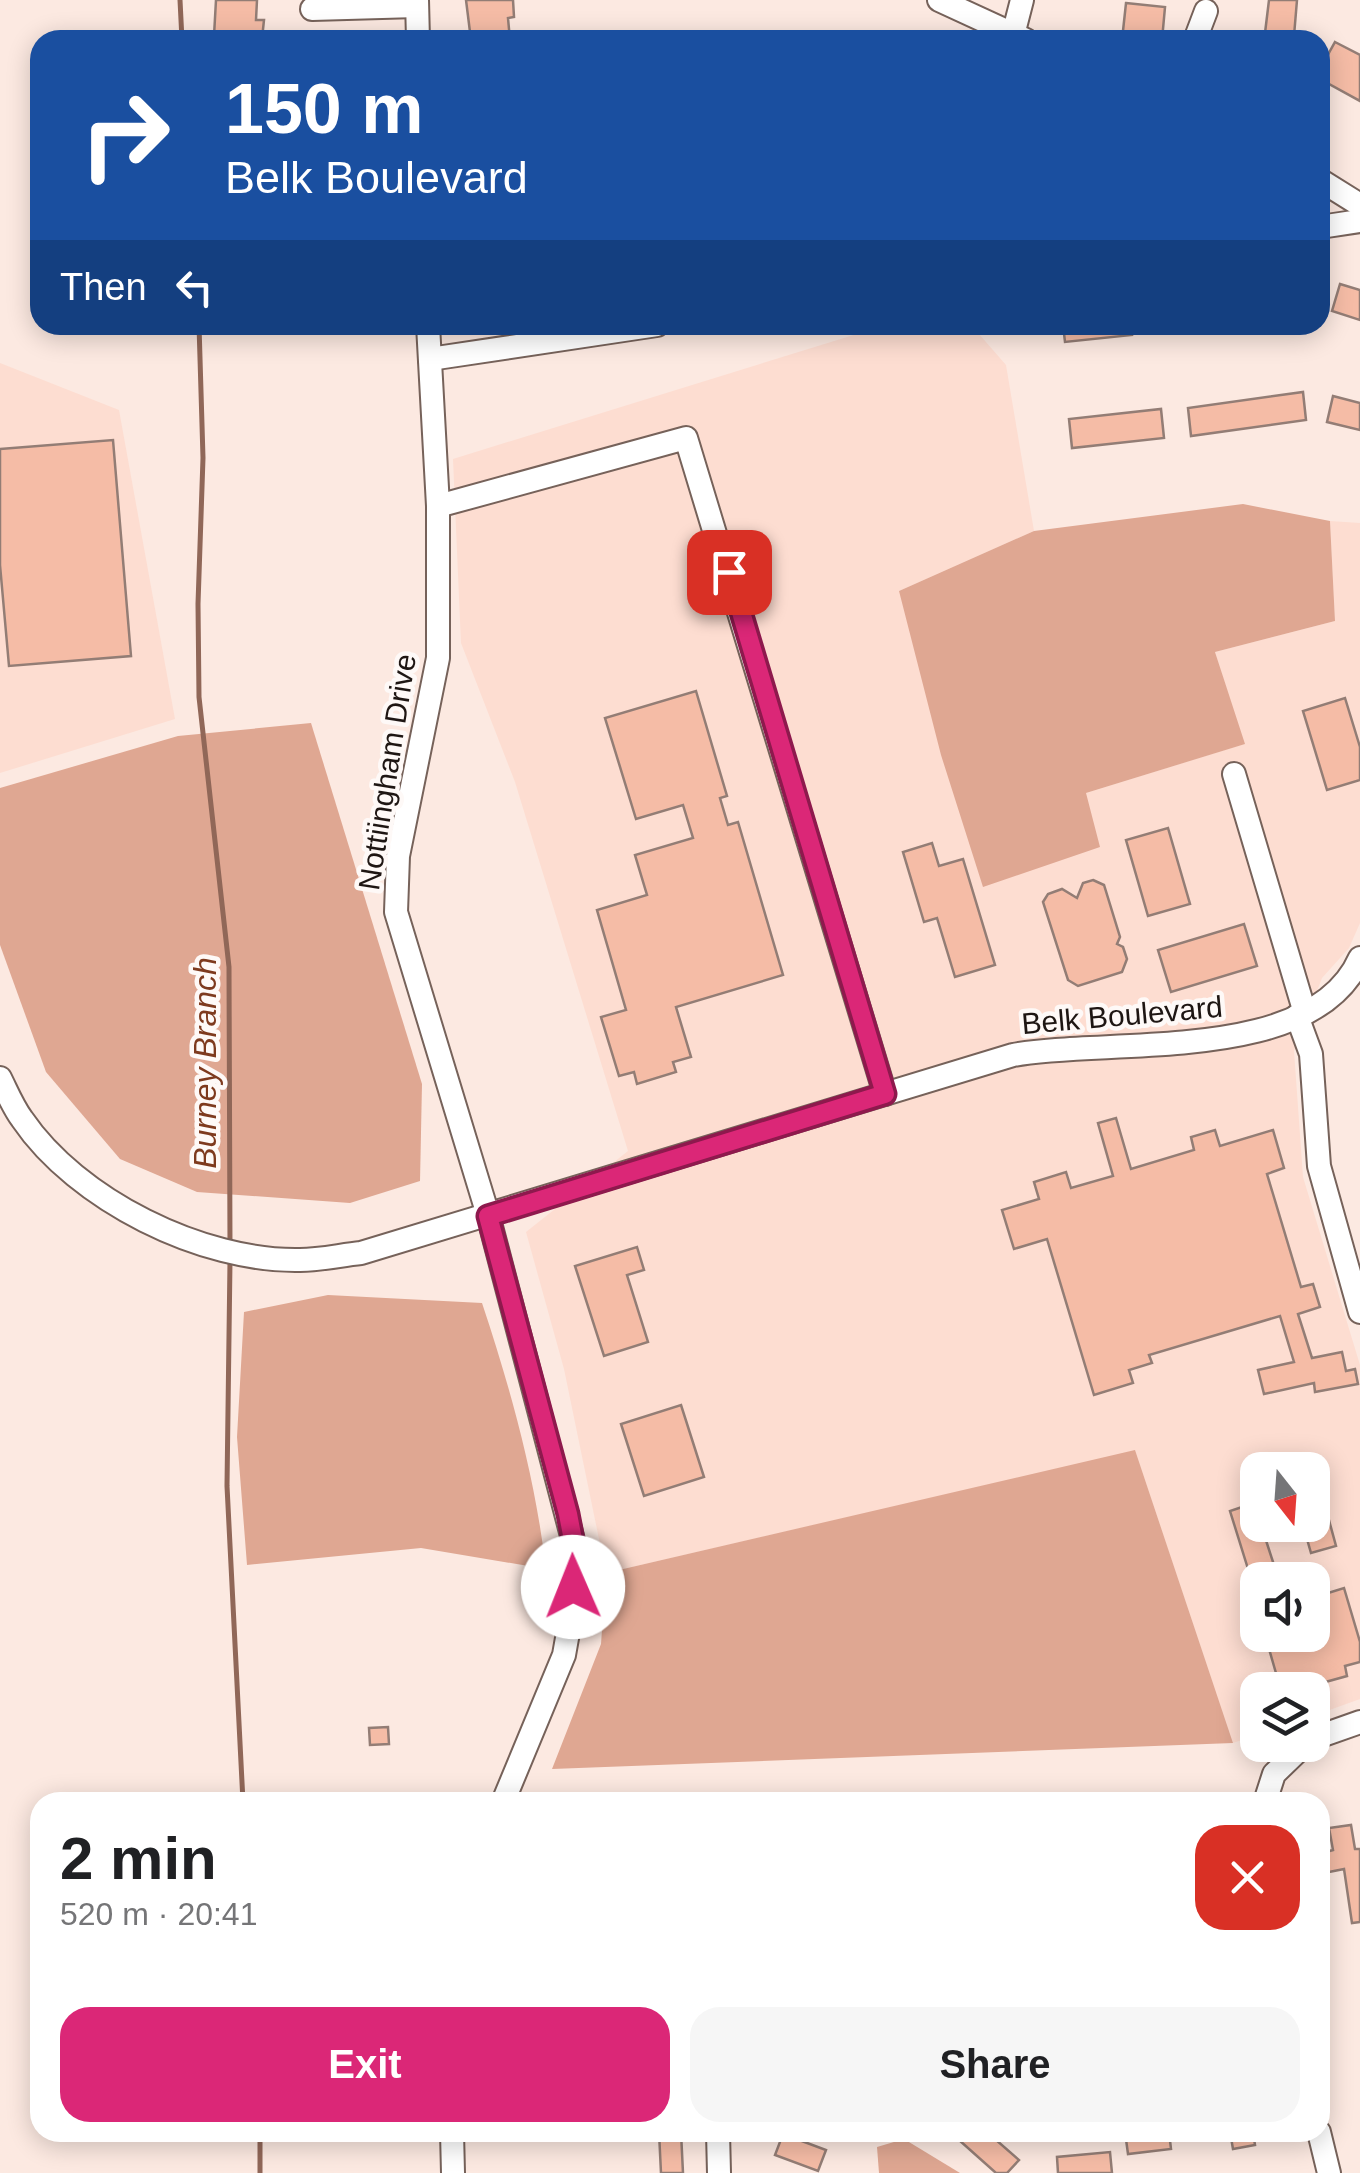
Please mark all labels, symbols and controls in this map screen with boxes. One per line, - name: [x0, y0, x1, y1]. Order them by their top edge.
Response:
- icon: right: [60, 70, 190, 200]
- text: 150 m: [225, 70, 423, 148]
- text: Belk Boulevard: [225, 152, 528, 203]
- icon: left: [167, 260, 222, 315]
- text: Then: [60, 266, 147, 308]
- pin: [687, 530, 772, 615]
- icon: arrive: [702, 545, 757, 600]
- street label: Nottiingham Drive: [352, 652, 422, 892]
- water label: Burney Branch: [187, 957, 223, 1169]
- street label: Belk Boulevard: [1020, 990, 1224, 1040]
- north arrow: [1240, 1452, 1330, 1542]
- map controls: [1240, 1452, 1330, 1762]
- position arrow: [521, 1535, 625, 1639]
- button: sound: [1240, 1562, 1330, 1652]
- button: layers: [1240, 1672, 1330, 1762]
- text: 2 min: [60, 1825, 217, 1892]
- button: close: [1195, 1825, 1300, 1930]
- text: 520 m · 20:41: [60, 1896, 257, 1932]
- button: Exit: [60, 2007, 670, 2122]
- button: Share: [690, 2007, 1300, 2122]

